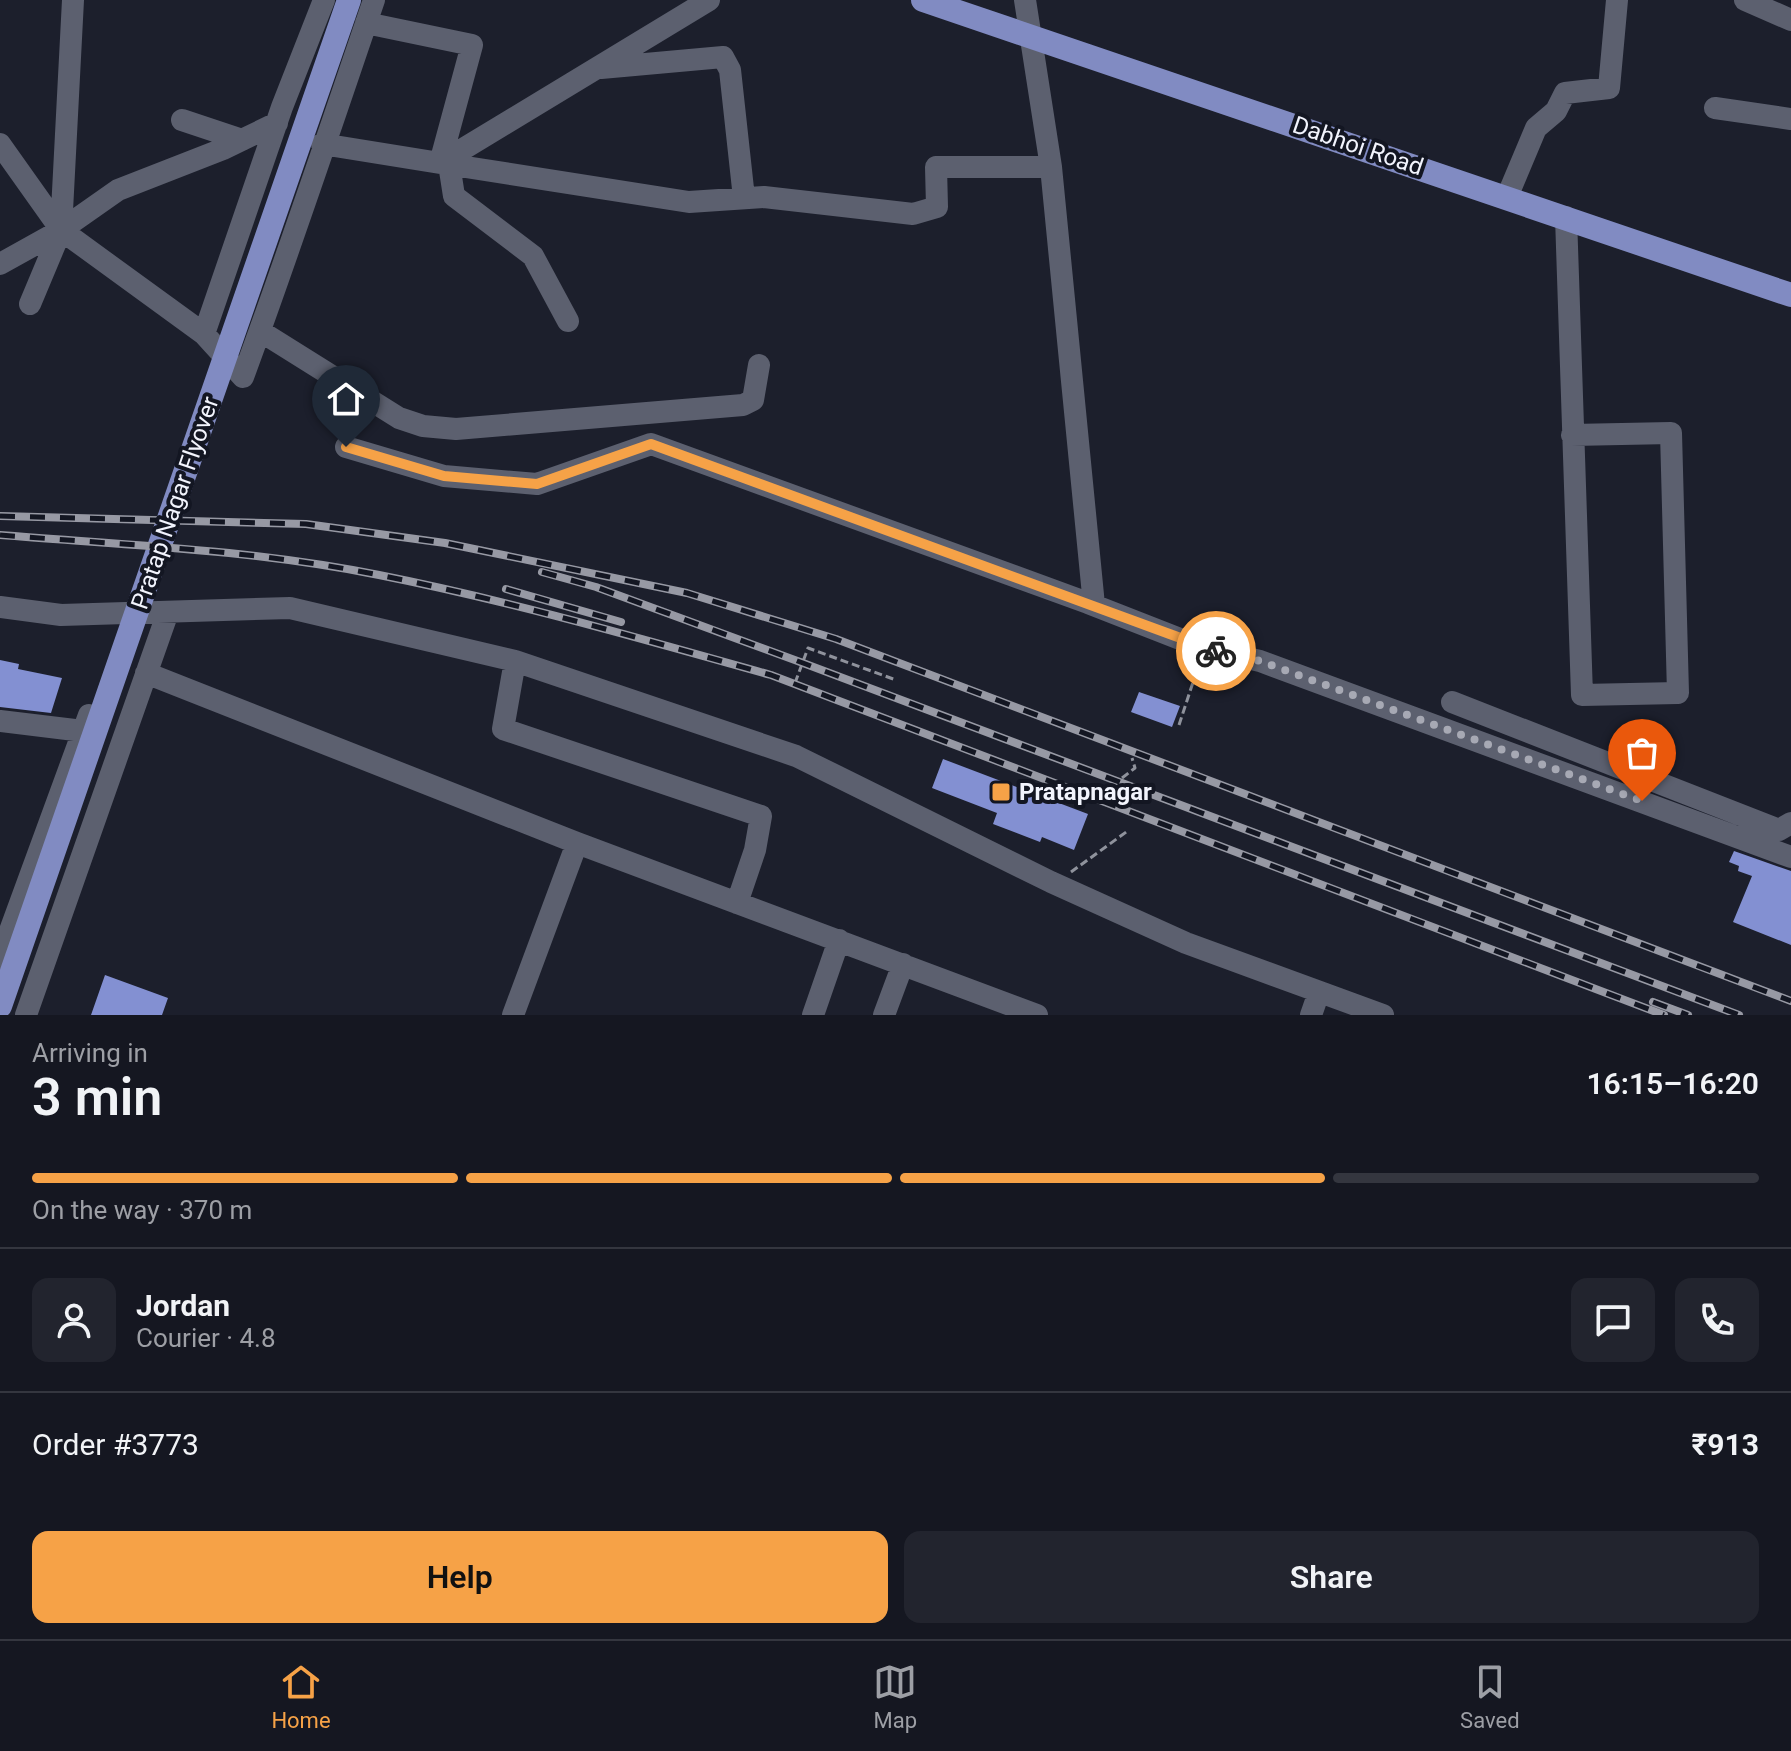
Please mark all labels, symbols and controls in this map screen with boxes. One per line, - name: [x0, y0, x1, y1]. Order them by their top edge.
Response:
- street label: Dabhoi Road: [1289, 111, 1427, 181]
- pin: [312, 365, 380, 447]
- icon: home: [324, 377, 368, 421]
- street label: Pratap Nagar Flyover: [125, 393, 225, 613]
- courier: [1176, 611, 1256, 691]
- icon: bike: [1194, 629, 1238, 673]
- pin: [1608, 719, 1676, 801]
- icon: bag: [1620, 731, 1664, 775]
- place label: Pratapnagar: [1019, 778, 1152, 806]
- marker: Pratapnagar: [990, 781, 1012, 803]
- text: Arriving in: [32, 1038, 148, 1068]
- text: 16:15–16:20: [1586, 1066, 1759, 1101]
- text: 3 min: [32, 1067, 162, 1128]
- text: On the way · 370 m: [32, 1195, 252, 1225]
- button: person: [32, 1278, 116, 1362]
- button: chat: [1571, 1278, 1655, 1362]
- button: phone: [1675, 1278, 1759, 1362]
- text: Jordan: [136, 1288, 230, 1323]
- text: Courier · 4.8: [136, 1323, 276, 1353]
- text: Order #3773: [32, 1427, 199, 1462]
- text: ₹913: [1692, 1427, 1759, 1462]
- button: Help: [32, 1531, 888, 1623]
- button: Share: [904, 1531, 1759, 1623]
- tab: Home: [271, 1660, 331, 1733]
- tab: Map: [873, 1660, 917, 1733]
- tab: Saved: [1460, 1660, 1520, 1733]

